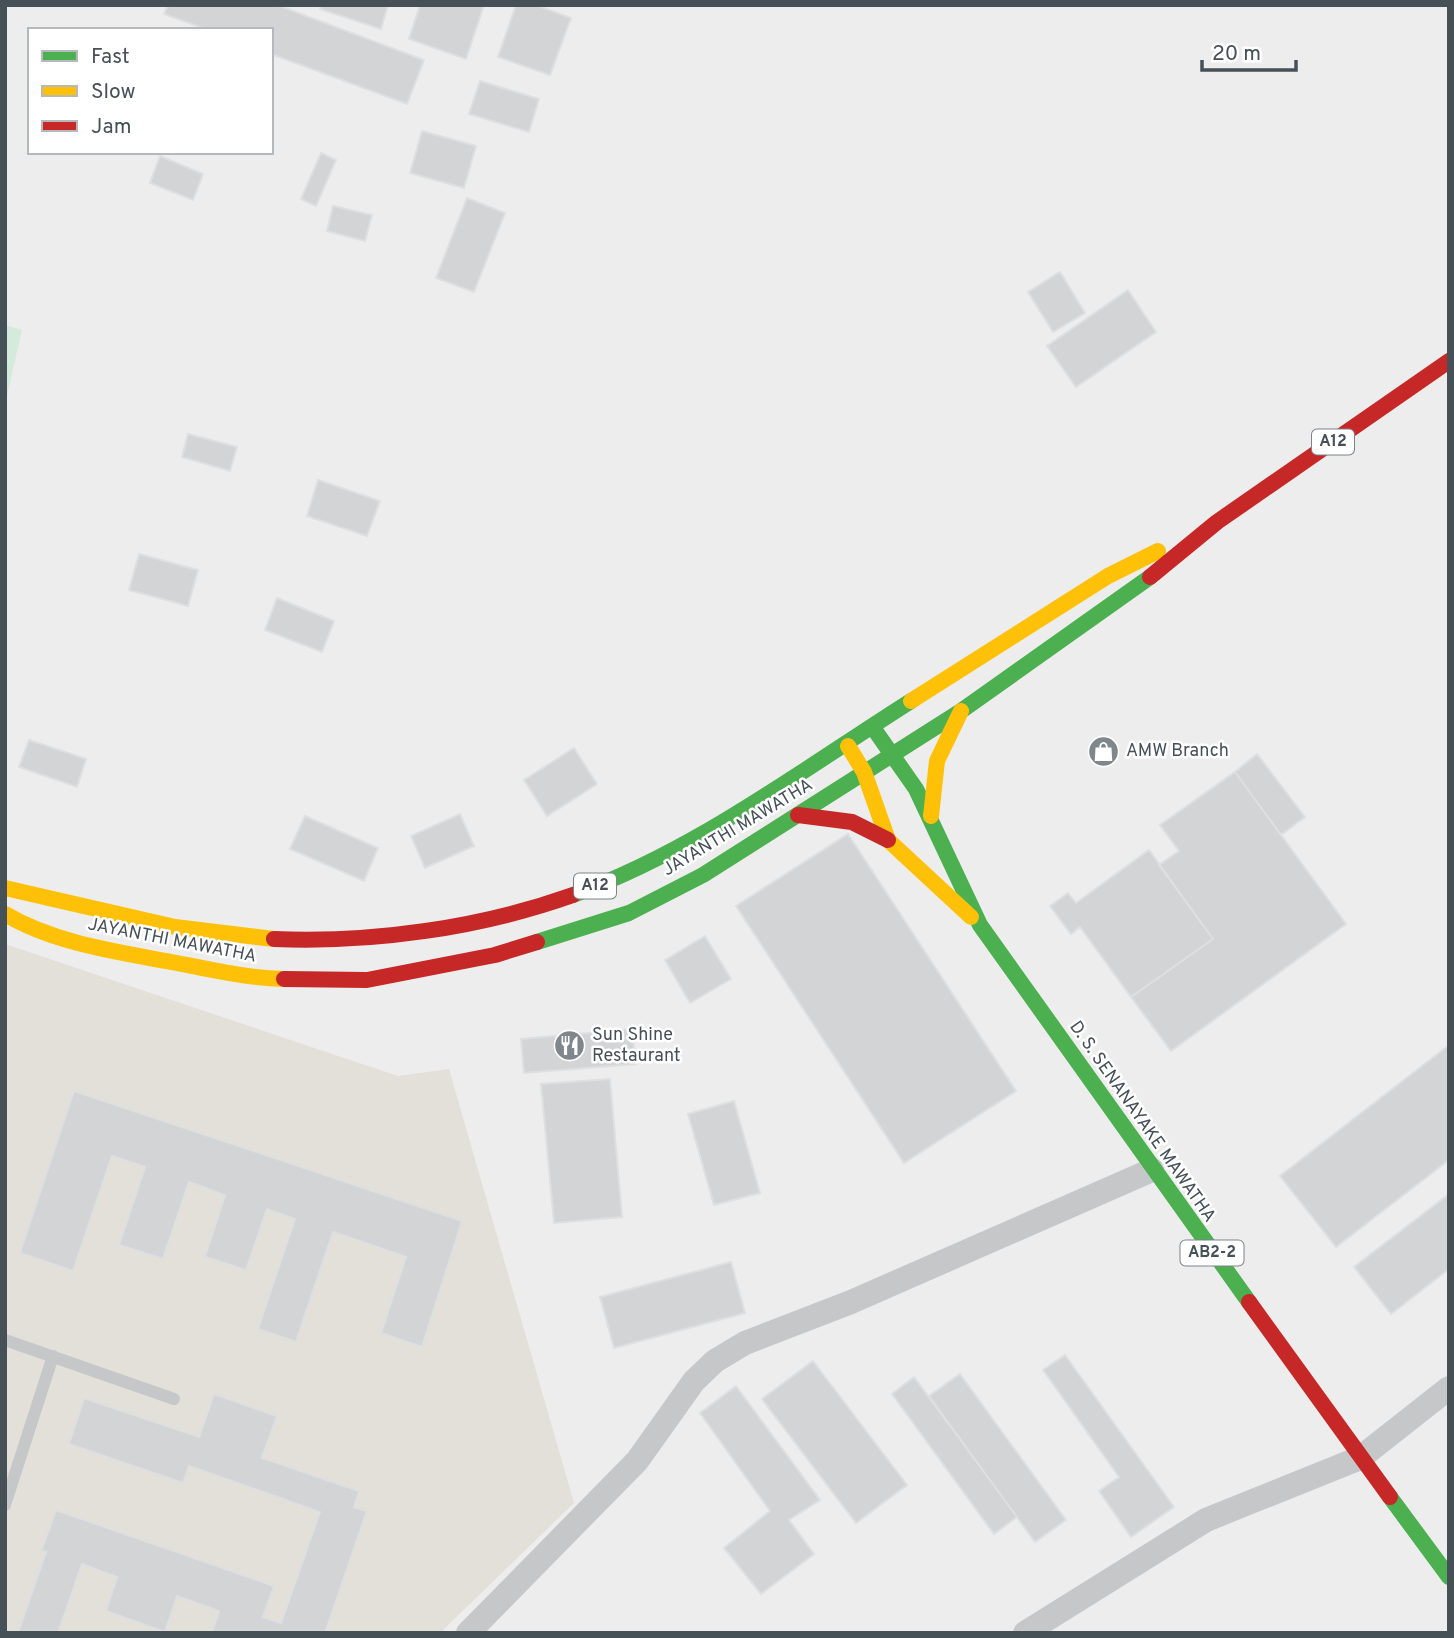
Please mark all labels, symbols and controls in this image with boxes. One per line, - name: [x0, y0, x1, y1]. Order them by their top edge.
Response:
- legend: [28, 28, 273, 154]
- scale bar: [1202, 28, 1296, 72]
- text: 20 m: [1212, 41, 1261, 68]
- text: Fast: [91, 44, 130, 71]
- text: Slow: [91, 79, 136, 106]
- text: Jam: [91, 114, 132, 141]
- road number: A12: [1312, 430, 1354, 454]
- shop icon: AMW Branch: [1086, 734, 1120, 768]
- place label: AMW Branch: [1126, 740, 1229, 763]
- street label: JAYANTHI MAWATHA: [659, 774, 817, 882]
- road number: A12: [574, 874, 616, 898]
- street label: JAYANTHI MAWATHA: [86, 913, 258, 969]
- street label: D. S. SENANAYAKE MAWATHA: [1064, 1017, 1220, 1227]
- place label: Sun Shine Restaurant: [592, 1024, 681, 1068]
- restaurant icon: Sun Shine Restaurant: [552, 1028, 586, 1062]
- road number: AB2-2: [1180, 1240, 1244, 1266]

